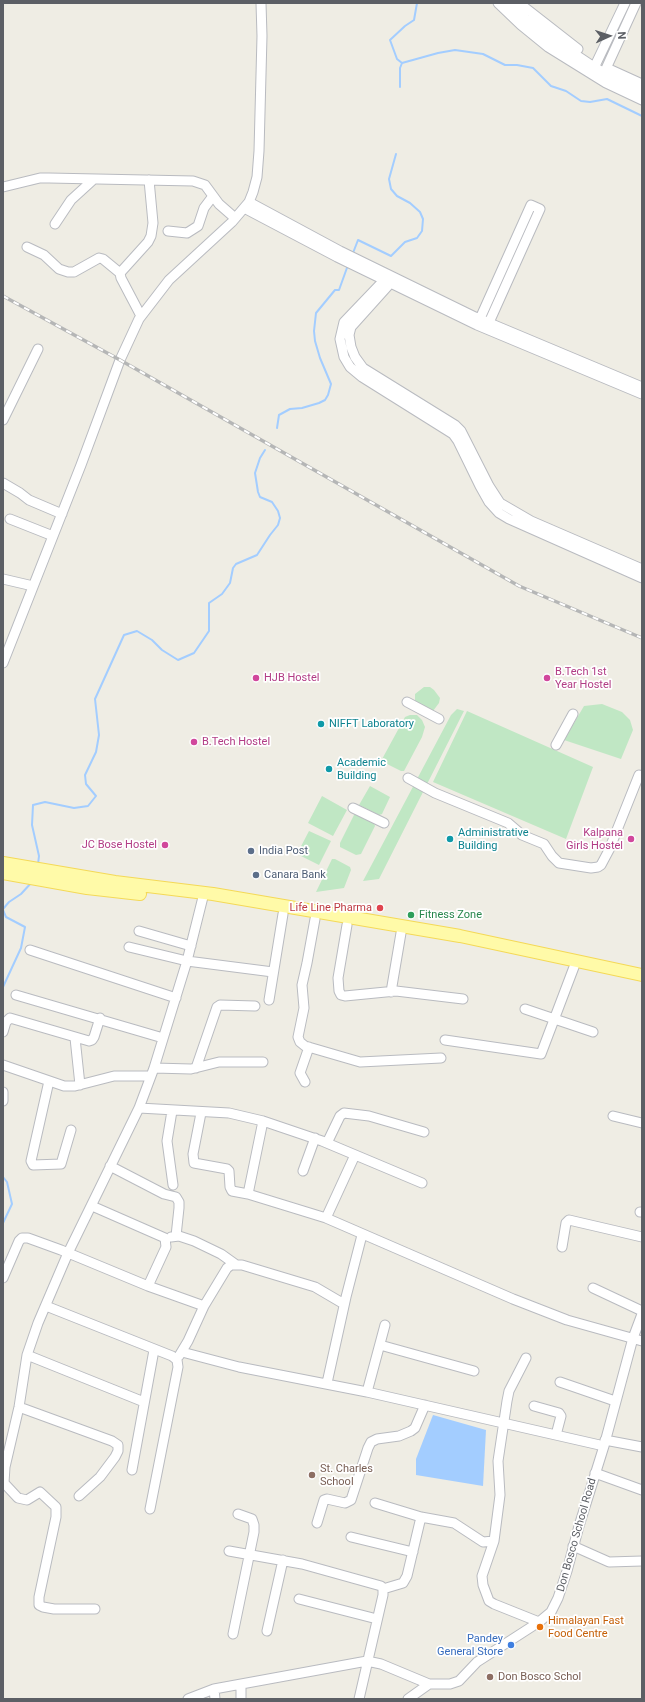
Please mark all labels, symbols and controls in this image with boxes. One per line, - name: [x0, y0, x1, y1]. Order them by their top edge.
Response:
- north arrow: [589, 16, 629, 56]
- text: N: [615, 31, 628, 40]
- place label: B.Tech 1st Year Hostel: [555, 665, 611, 691]
- place label: HJB Hostel: [264, 671, 319, 685]
- marker: HJB Hostel: [251, 673, 261, 683]
- marker: B.Tech 1st Year Hostel: [542, 673, 552, 683]
- place label: NIFFT Laboratory: [329, 717, 414, 731]
- marker: NIFFT Laboratory: [316, 719, 326, 729]
- place label: B.Tech Hostel: [202, 735, 270, 749]
- marker: B.Tech Hostel: [189, 737, 199, 747]
- place label: Academic Building: [337, 756, 386, 782]
- marker: Academic Building: [324, 764, 334, 774]
- place label: Administrative Building: [458, 826, 529, 852]
- place label: Kalpana Girls Hostel: [566, 826, 623, 852]
- marker: Administrative Building: [445, 834, 455, 844]
- marker: Kalpana Girls Hostel: [626, 834, 636, 844]
- place label: JC Bose Hostel: [82, 838, 157, 852]
- marker: JC Bose Hostel: [160, 840, 170, 850]
- place label: India Post: [259, 844, 308, 858]
- marker: India Post: [246, 846, 256, 856]
- place label: Canara Bank: [264, 868, 326, 882]
- marker: Canara Bank: [251, 870, 261, 880]
- place label: Life Line Pharma: [290, 901, 372, 915]
- marker: Life Line Pharma: [375, 903, 385, 913]
- place label: Fitness Zone: [419, 908, 482, 922]
- marker: Fitness Zone: [406, 910, 416, 920]
- place label: St. Charles School: [320, 1462, 373, 1488]
- marker: St. Charles School: [307, 1470, 317, 1480]
- street label: Don Bosco School Road: [554, 1477, 600, 1593]
- place label: Himalayan Fast Food Centre: [548, 1614, 624, 1640]
- marker: Himalayan Fast Food Centre: [535, 1622, 545, 1632]
- place label: Pandey General Store: [437, 1632, 503, 1658]
- marker: Pandey General Store: [506, 1640, 516, 1650]
- place label: Don Bosco Schol: [498, 1670, 581, 1684]
- marker: Don Bosco Schol: [485, 1672, 495, 1682]

